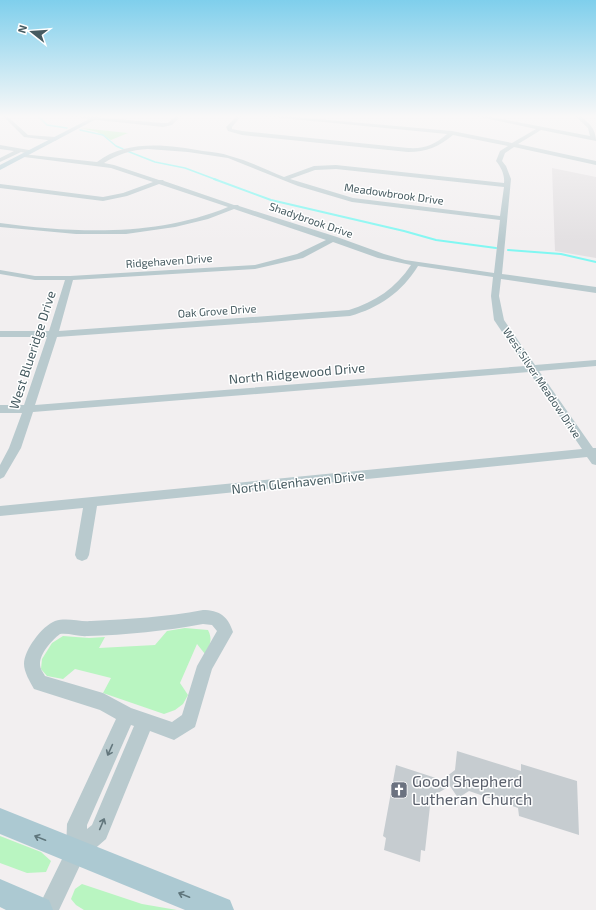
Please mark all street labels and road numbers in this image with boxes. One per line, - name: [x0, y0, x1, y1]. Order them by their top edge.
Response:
- street label: Meadowbrook Drive: [344, 180, 445, 207]
- street label: Shadybrook Drive: [268, 199, 355, 240]
- street label: Ridgehaven Drive: [125, 251, 213, 270]
- street label: West Blueridge Drive: [5, 289, 59, 411]
- street label: Oak Grove Drive: [177, 301, 257, 320]
- street label: West Silver Meadow Drive: [501, 325, 584, 440]
- street label: North Ridgewood Drive: [228, 359, 366, 387]
- street label: North Glenhaven Drive: [231, 467, 365, 497]

